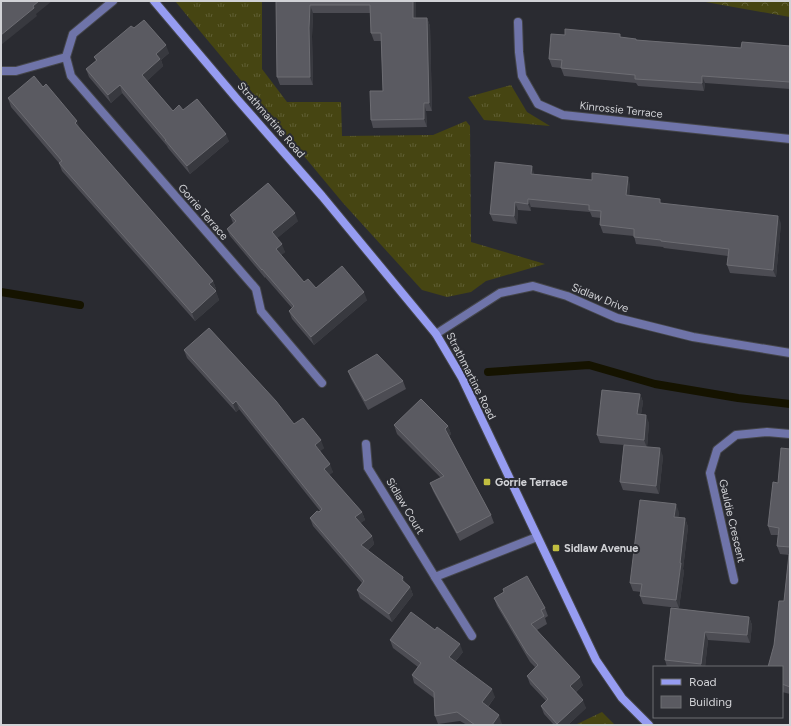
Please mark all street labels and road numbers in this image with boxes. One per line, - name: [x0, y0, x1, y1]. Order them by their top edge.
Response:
- street label: Strathmartine Road: [235, 79, 307, 161]
- street label: Kinrossie Terrace: [579, 99, 663, 121]
- street label: Gorrie Terrace: [175, 181, 231, 243]
- street label: Sidlaw Drive: [570, 281, 630, 315]
- street label: Strathmartine Road: [443, 330, 499, 422]
- street label: Sidlaw Court: [383, 475, 427, 537]
- street label: Gauldie Crescent: [716, 478, 748, 564]

